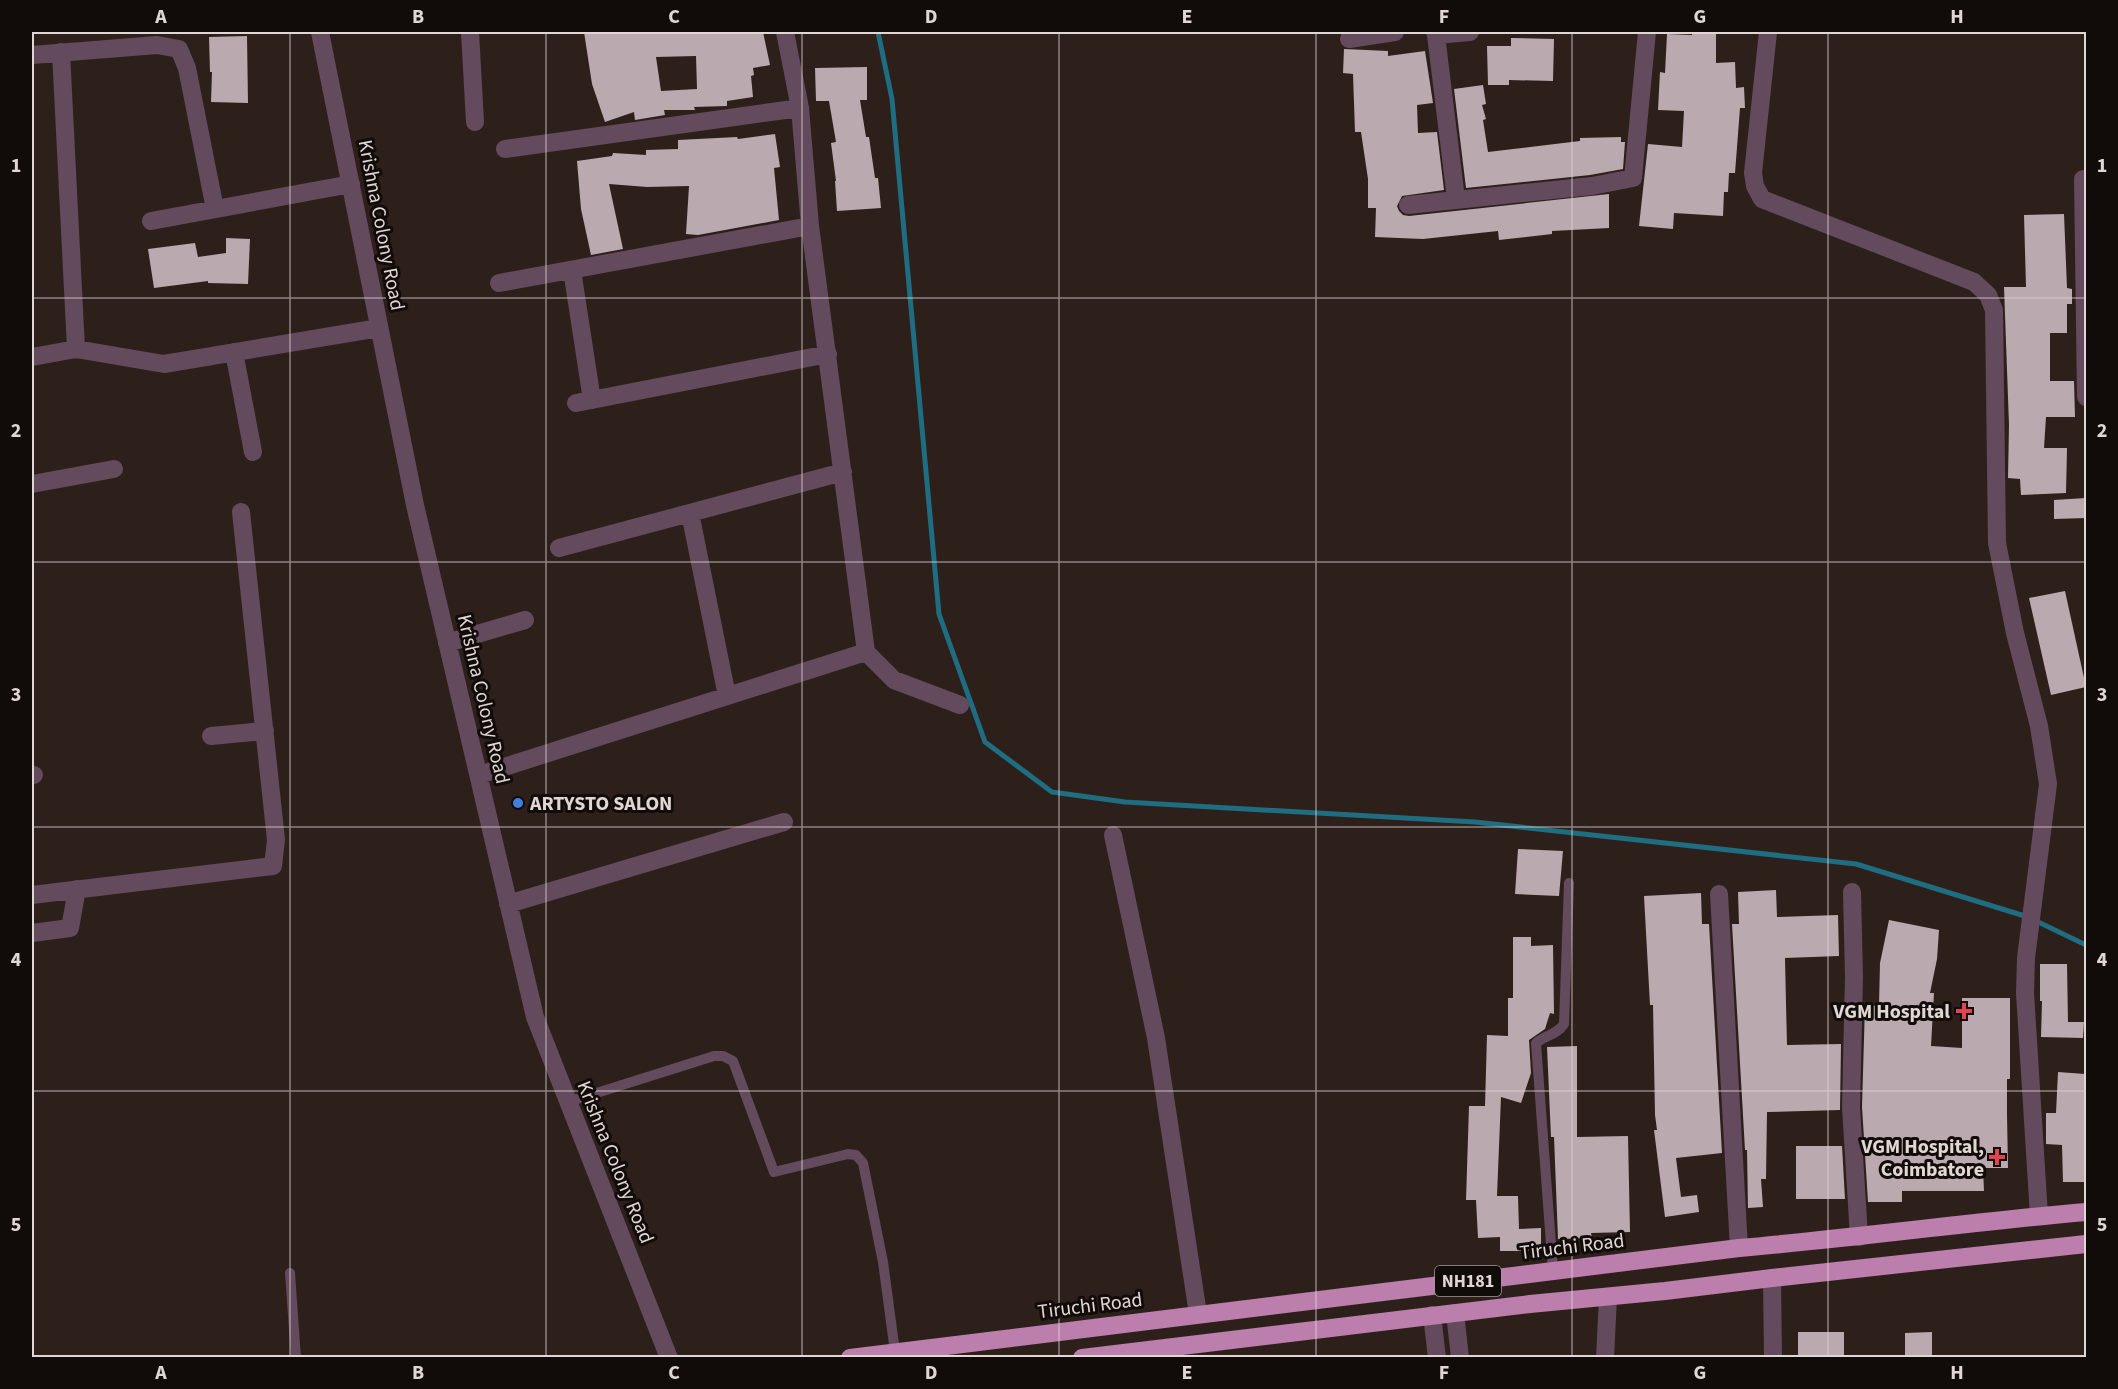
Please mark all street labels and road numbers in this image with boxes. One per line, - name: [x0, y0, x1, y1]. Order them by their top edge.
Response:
- street label: Krishna Colony Road: [351, 138, 411, 313]
- street label: Krishna Colony Road: [450, 612, 516, 787]
- street label: Krishna Colony Road: [570, 1077, 660, 1248]
- street label: Tiruchi Road: [1518, 1227, 1626, 1267]
- road number: NH181: [1435, 1266, 1501, 1296]
- street label: Tiruchi Road: [1036, 1286, 1144, 1326]

